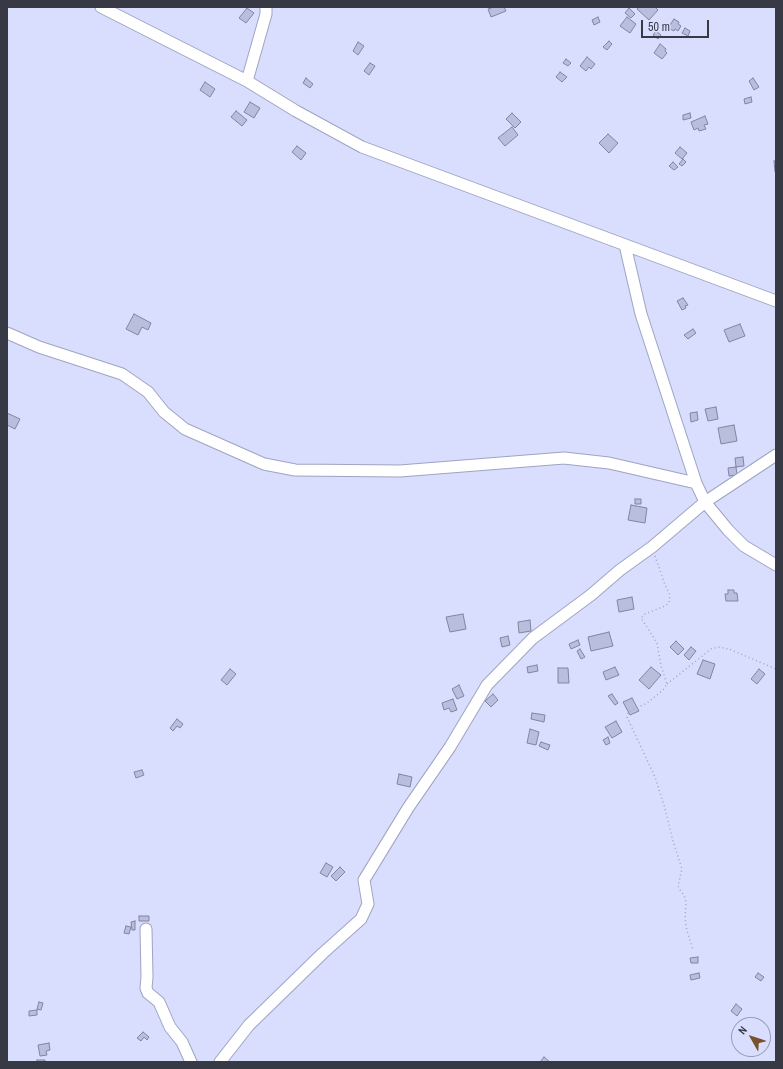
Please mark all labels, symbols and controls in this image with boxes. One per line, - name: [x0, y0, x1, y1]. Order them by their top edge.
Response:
- scale bar: [643, 12, 711, 38]
- text: 50 m: [648, 19, 670, 35]
- north arrow: [731, 1017, 771, 1057]
- text: N: [735, 1023, 750, 1037]

